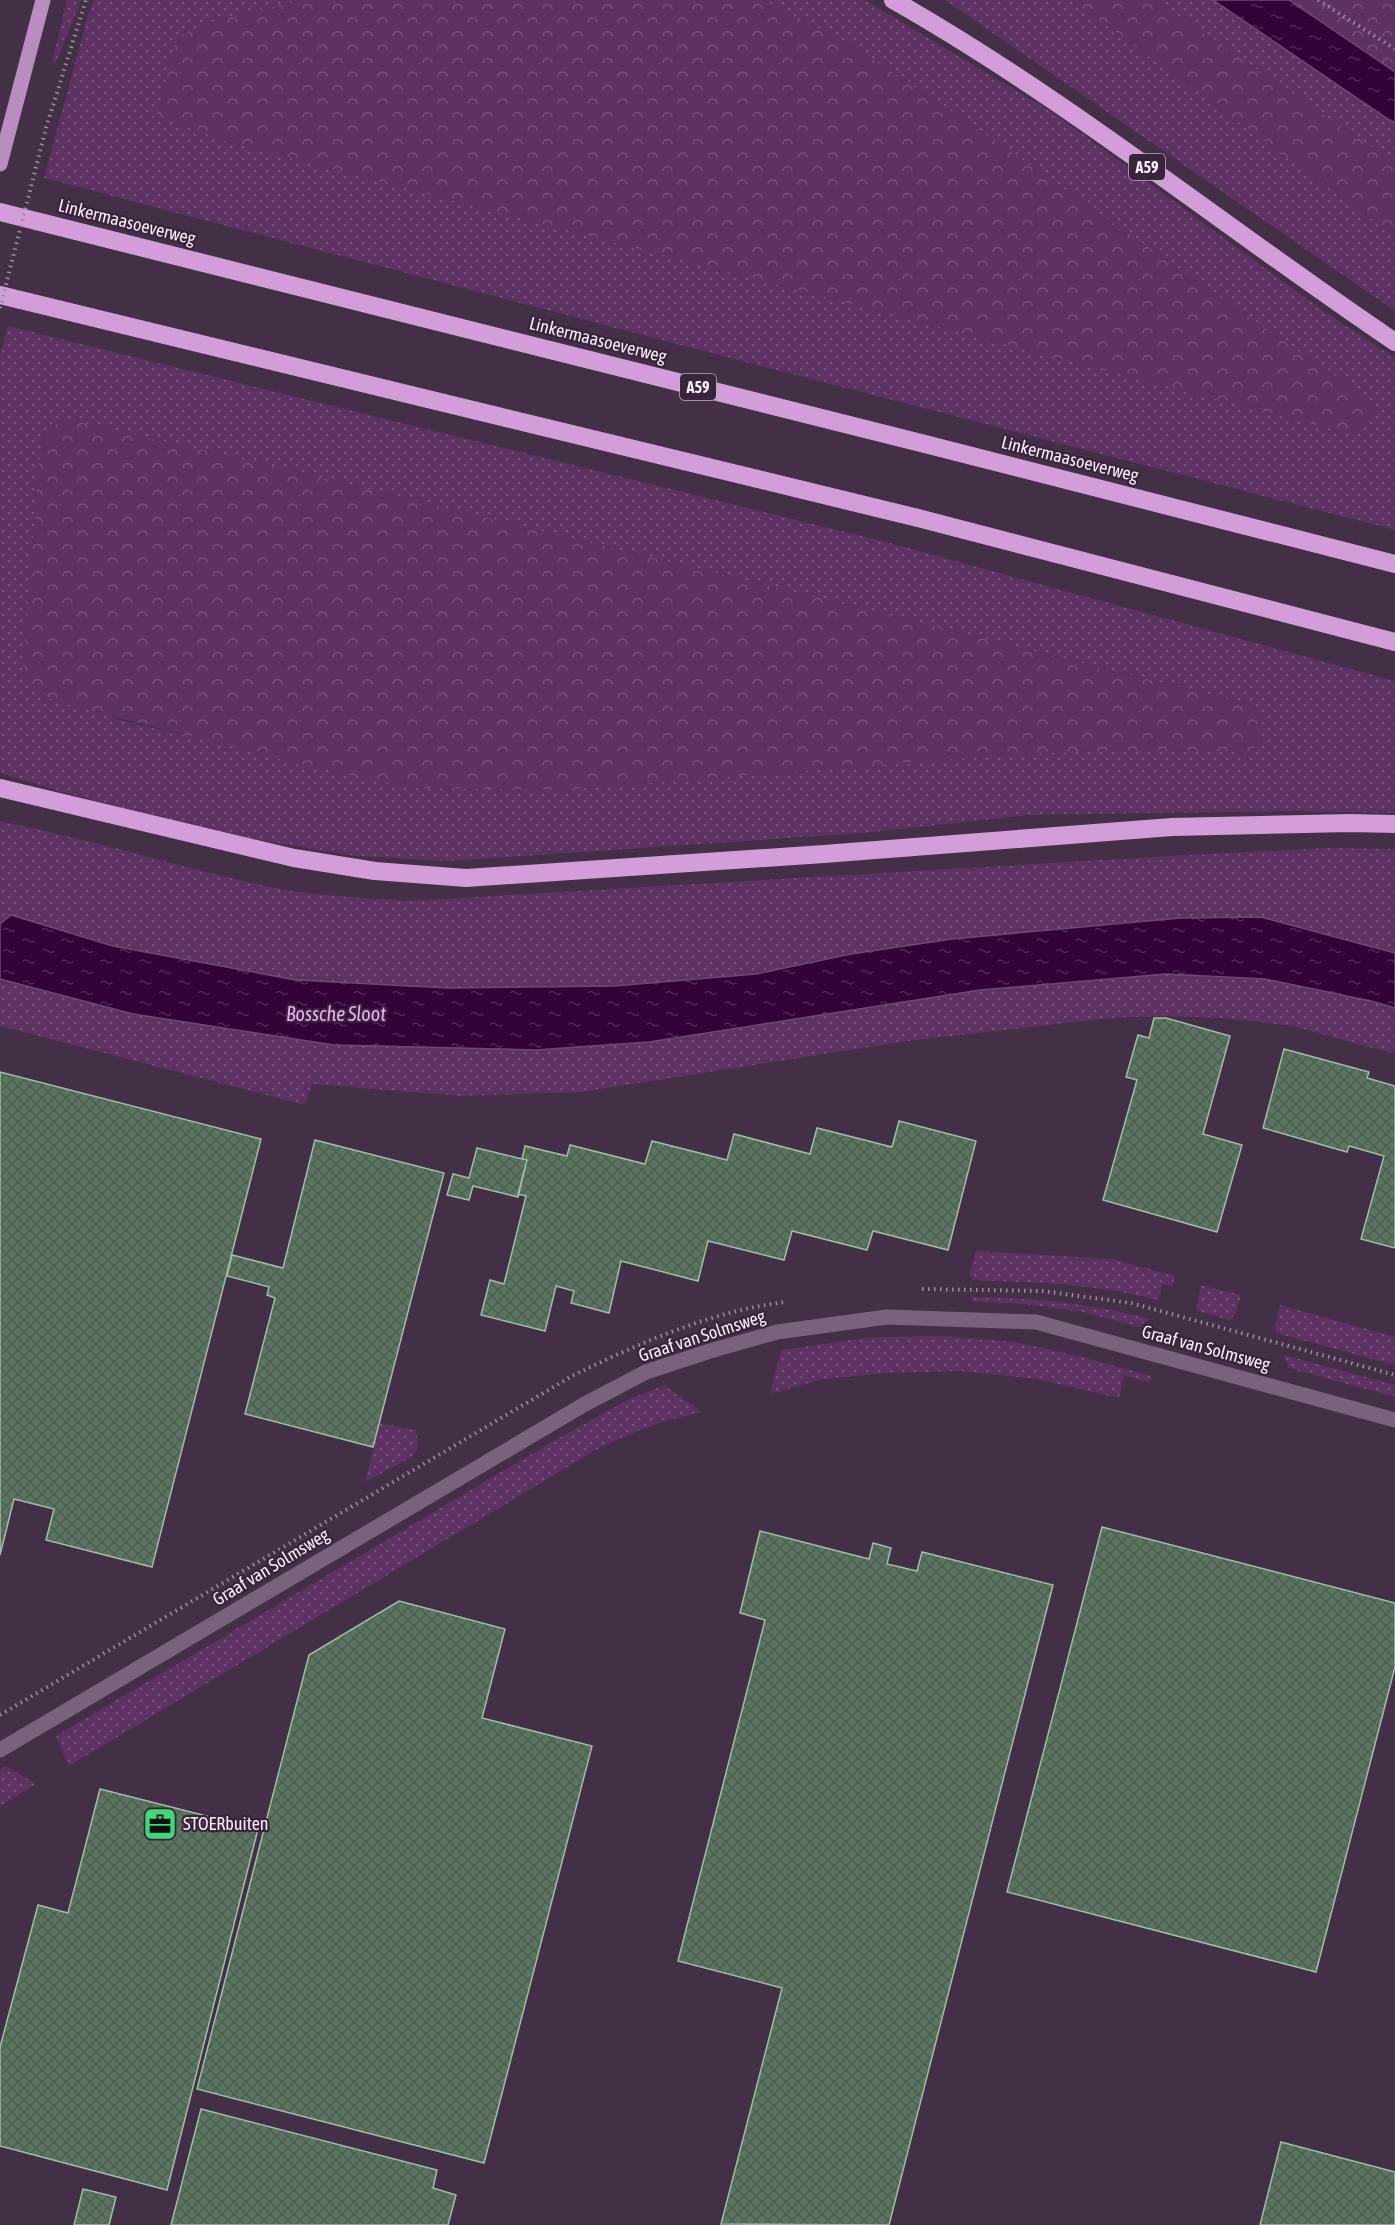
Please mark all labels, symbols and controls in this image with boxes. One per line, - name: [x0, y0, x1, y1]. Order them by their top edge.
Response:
- road number: A59: [1129, 154, 1165, 180]
- street label: Linkermaasoeverweg: [56, 194, 198, 249]
- street label: Linkermaasoeverweg: [527, 312, 669, 367]
- road number: A59: [680, 374, 716, 400]
- street label: Linkermaasoeverweg: [999, 431, 1141, 486]
- water label: Bossche Sloot: [286, 1002, 386, 1025]
- street label: Graaf van Solmsweg: [636, 1305, 768, 1366]
- street label: Graaf van Solmsweg: [1140, 1320, 1273, 1375]
- street label: Graaf van Solmsweg: [209, 1523, 333, 1610]
- office icon: STOERbuiten: [142, 1806, 178, 1842]
- place label: STOERbuiten: [183, 1813, 269, 1834]

